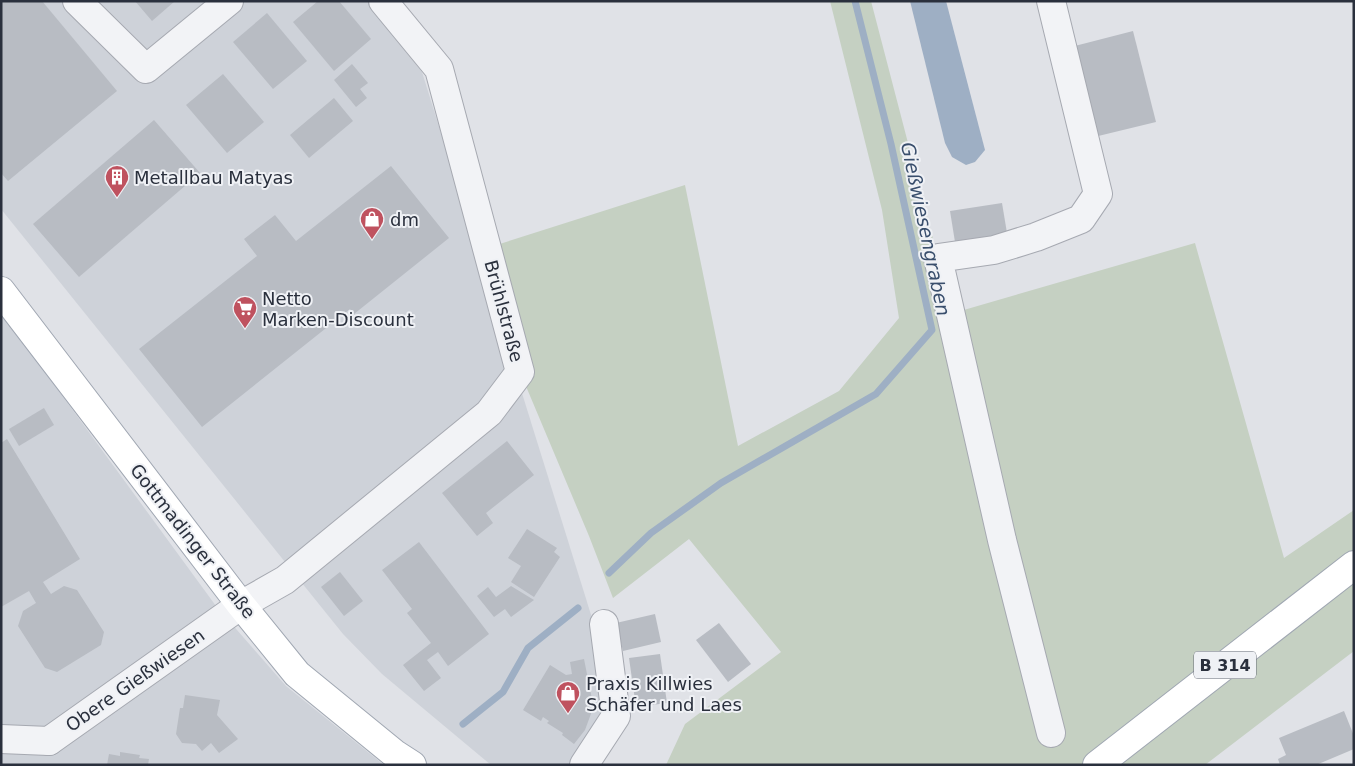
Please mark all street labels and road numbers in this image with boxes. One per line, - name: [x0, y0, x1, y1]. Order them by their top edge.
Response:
- street label: Brühlstraße: [480, 258, 528, 364]
- street label: Gottmadinger Straße: [126, 460, 260, 622]
- street label: Obere Gießwiesen: [62, 624, 208, 736]
- road number: B 314: [1194, 652, 1256, 678]

